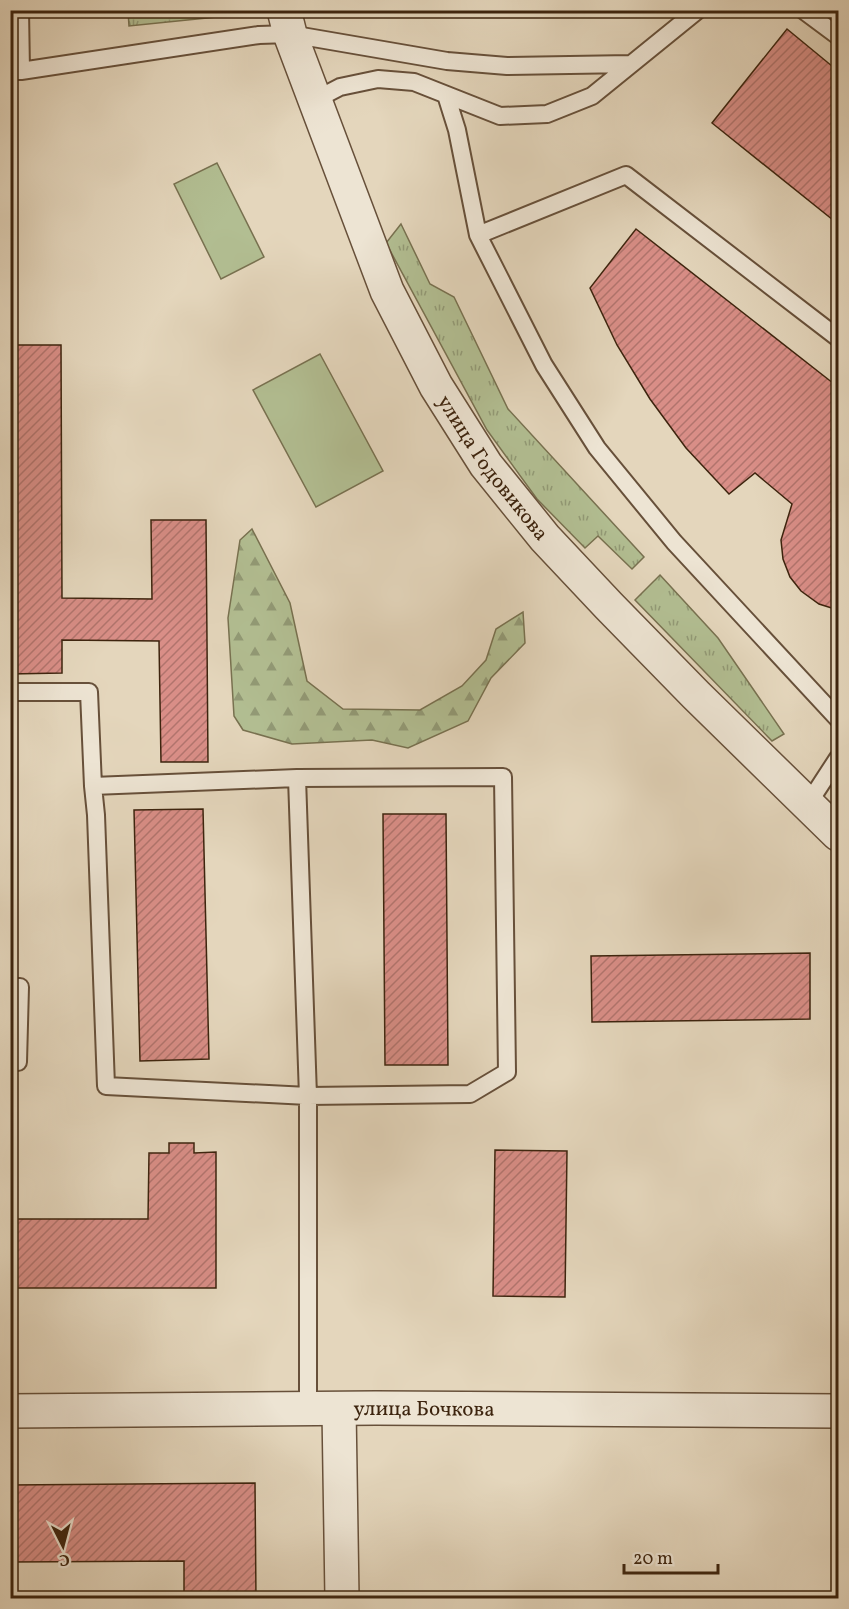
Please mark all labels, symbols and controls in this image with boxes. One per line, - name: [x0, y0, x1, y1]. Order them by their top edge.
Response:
- street label: улица Годовикова: [429, 390, 555, 548]
- street label: улица Бочкова: [353, 1395, 495, 1425]
- north arrow: [33, 1516, 93, 1576]
- scale bar: [624, 1537, 718, 1575]
- text: С: [58, 1547, 71, 1570]
- text: 20 m: [633, 1547, 673, 1572]

